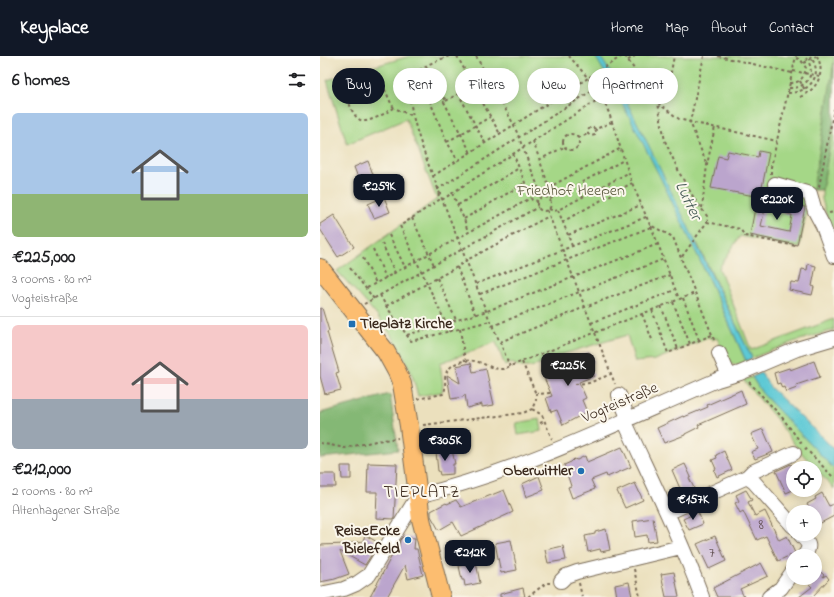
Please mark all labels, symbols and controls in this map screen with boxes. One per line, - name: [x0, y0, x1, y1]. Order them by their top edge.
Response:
- text: Keyplace: [20, 15, 88, 42]
- text: Home: [611, 18, 643, 39]
- text: Map: [665, 18, 689, 39]
- text: About: [711, 18, 747, 39]
- text: Contact: [769, 18, 814, 39]
- text: 6 homes: [12, 68, 70, 93]
- chip: Buy: [332, 68, 385, 104]
- chip: Rent: [393, 68, 447, 104]
- chip: Filters: [455, 68, 519, 104]
- chip: New: [527, 68, 580, 104]
- chip: Apartment: [588, 68, 678, 104]
- icon: filters: [286, 69, 308, 91]
- icon: home: [124, 139, 196, 211]
- pin: €259K: [351, 174, 407, 208]
- text: €259K: [362, 177, 396, 196]
- water label: Lutter: [668, 177, 709, 227]
- park label: Friedhof Heepen: [516, 179, 625, 203]
- pin: €220K: [749, 187, 805, 221]
- text: €220K: [760, 190, 794, 209]
- text: €225,000: [12, 245, 75, 270]
- text: 3 rooms · 80 m²: [12, 270, 92, 289]
- text: Vogteistraße: [12, 289, 78, 308]
- place label: Tieplatz Kirche: [360, 312, 453, 336]
- marker: Tieplatz Kirche: [347, 319, 357, 329]
- icon: home: [124, 351, 196, 423]
- pin: €225K: [540, 353, 596, 387]
- text: €225K: [550, 356, 586, 375]
- street label: Vogteistraße: [577, 376, 663, 430]
- pin: €305K: [417, 428, 473, 462]
- text: €305K: [428, 431, 462, 450]
- text: €212,000: [12, 457, 71, 482]
- place label: Oberwittler: [503, 459, 574, 483]
- map controls: [786, 461, 822, 585]
- button: locate: [786, 461, 822, 497]
- marker: Oberwittler: [576, 466, 586, 476]
- district label: TIEPLATZ: [383, 480, 461, 505]
- text: 2 rooms · 80 m²: [12, 482, 93, 501]
- pin: €157K: [665, 487, 721, 521]
- text: €157K: [677, 490, 709, 509]
- text: Altenhagener Straße: [12, 501, 120, 520]
- button: +: [786, 505, 822, 541]
- house number: 8: [758, 515, 764, 536]
- place label: ReiseEcke Bielefeld: [334, 519, 401, 561]
- marker: ReiseEcke Bielefeld: [403, 535, 413, 545]
- pin: €212K: [442, 540, 498, 574]
- text: €212K: [454, 543, 486, 562]
- house number: 7: [709, 543, 715, 564]
- button: −: [786, 549, 822, 585]

